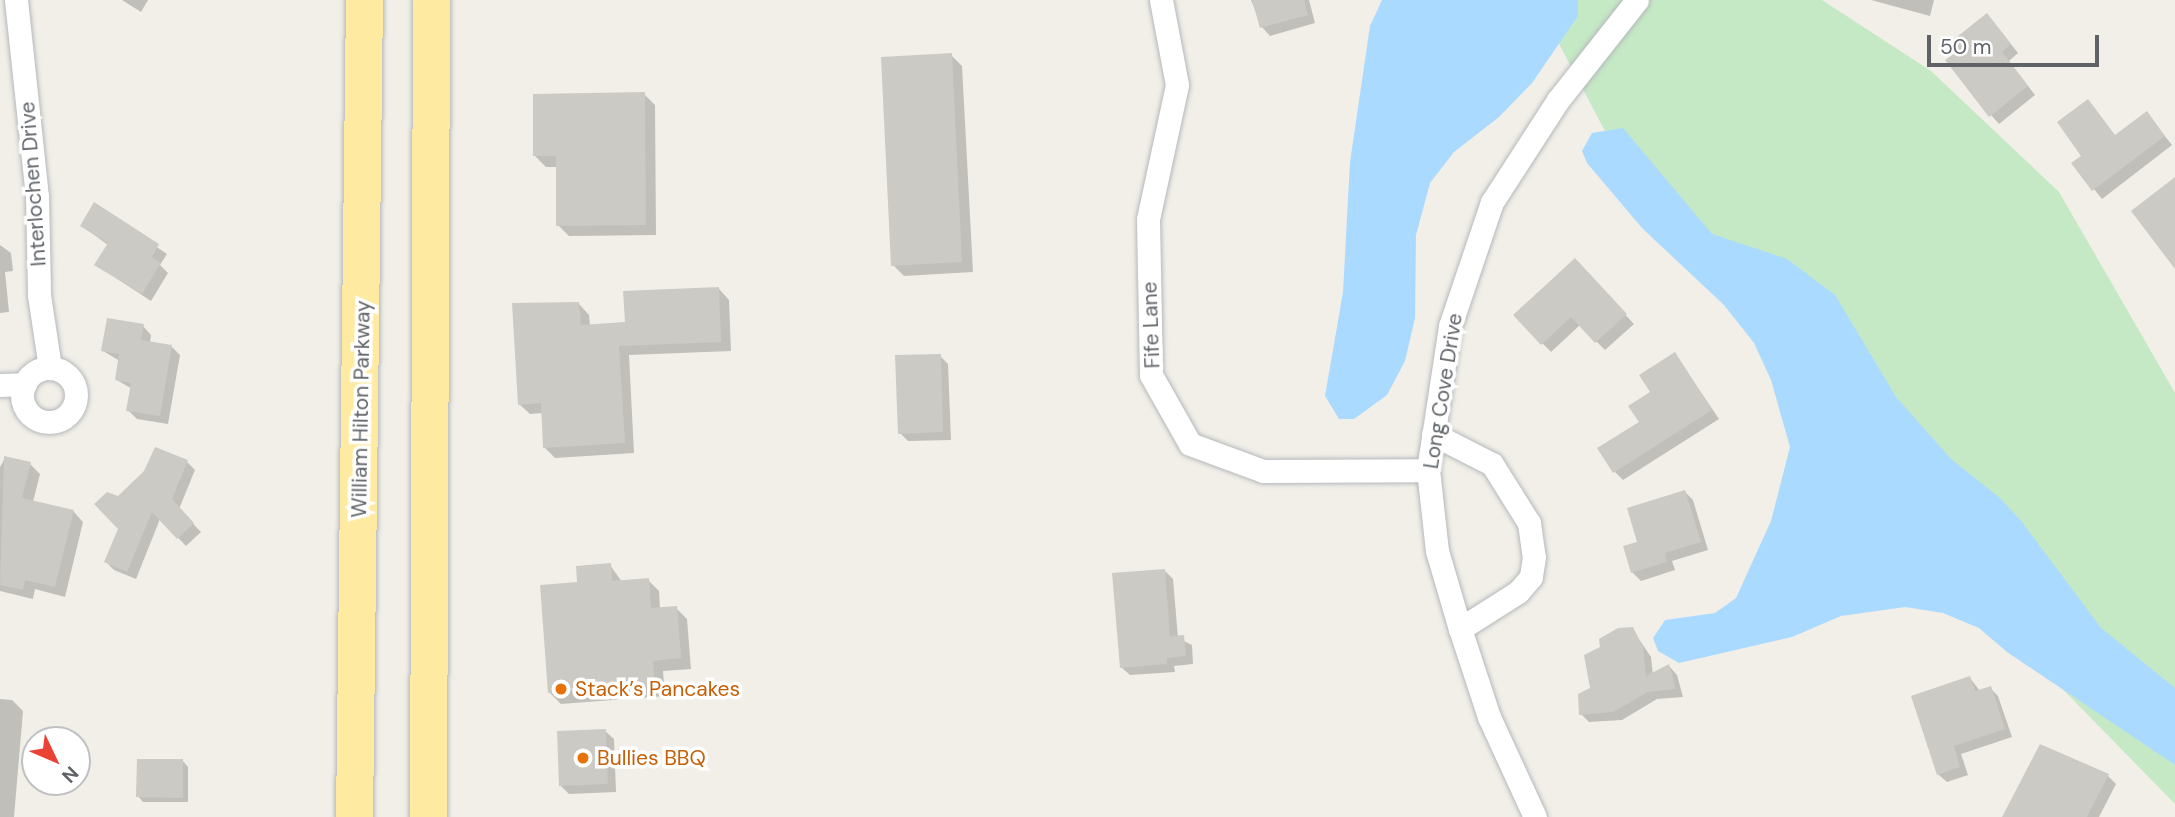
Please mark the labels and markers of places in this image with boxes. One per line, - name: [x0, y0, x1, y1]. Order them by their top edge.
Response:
- place label: Stack’s Pancakes: [575, 676, 740, 702]
- marker: Stack’s Pancakes: [553, 681, 569, 697]
- place label: Bullies BBQ: [597, 745, 706, 771]
- marker: Bullies BBQ: [575, 750, 591, 766]

